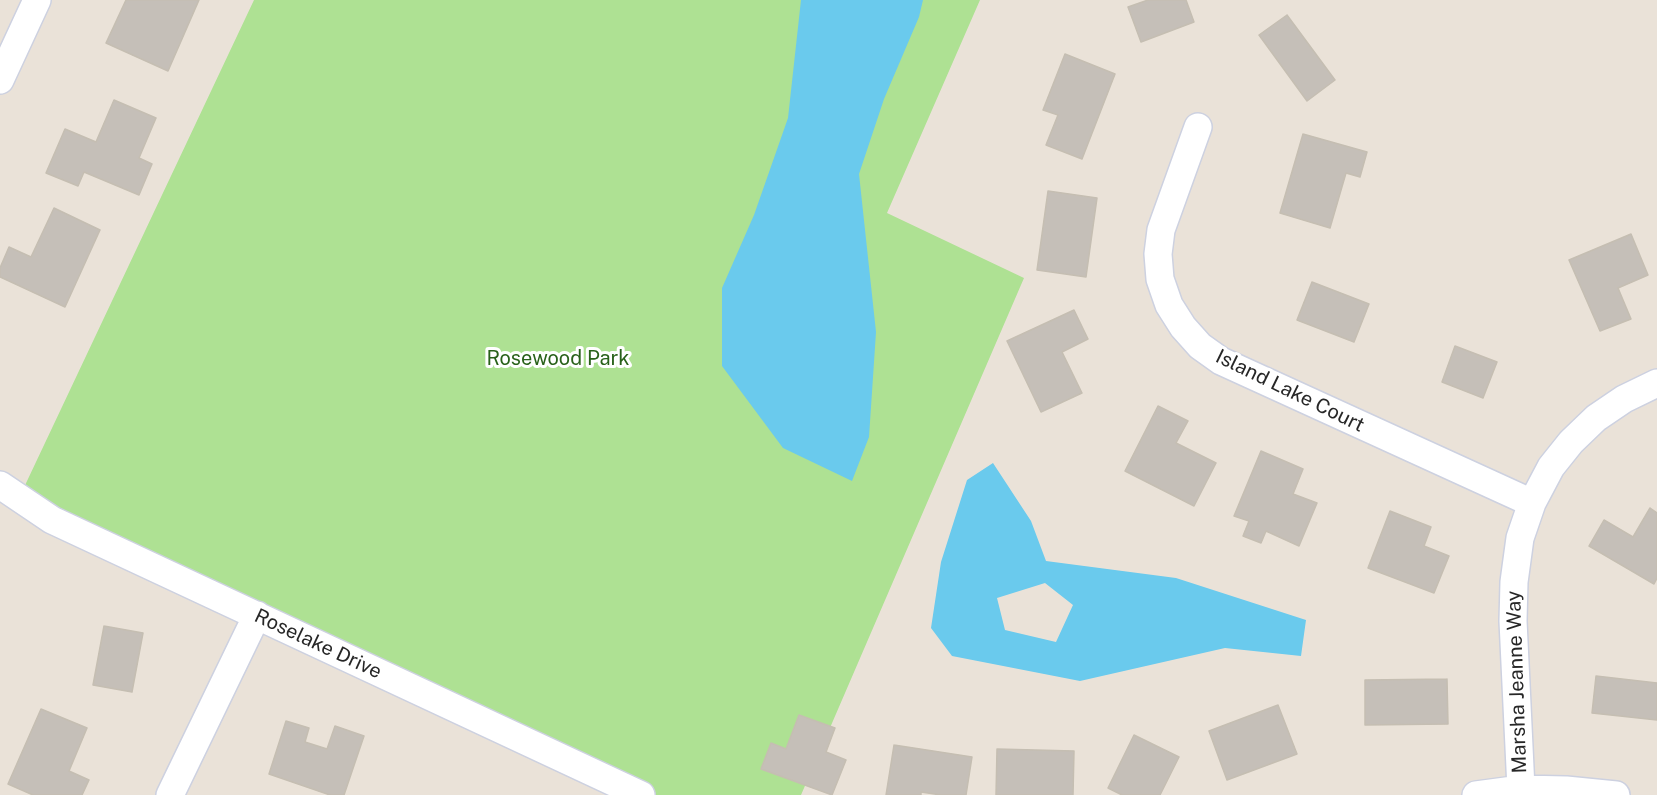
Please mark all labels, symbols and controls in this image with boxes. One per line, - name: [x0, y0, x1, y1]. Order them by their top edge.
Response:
- street label: Island Lake Court: [1212, 345, 1368, 437]
- park label: Rosewood Park: [486, 347, 630, 371]
- street label: Marsha Jeanne Way: [1502, 590, 1532, 774]
- street label: Roselake Drive: [251, 604, 385, 684]

